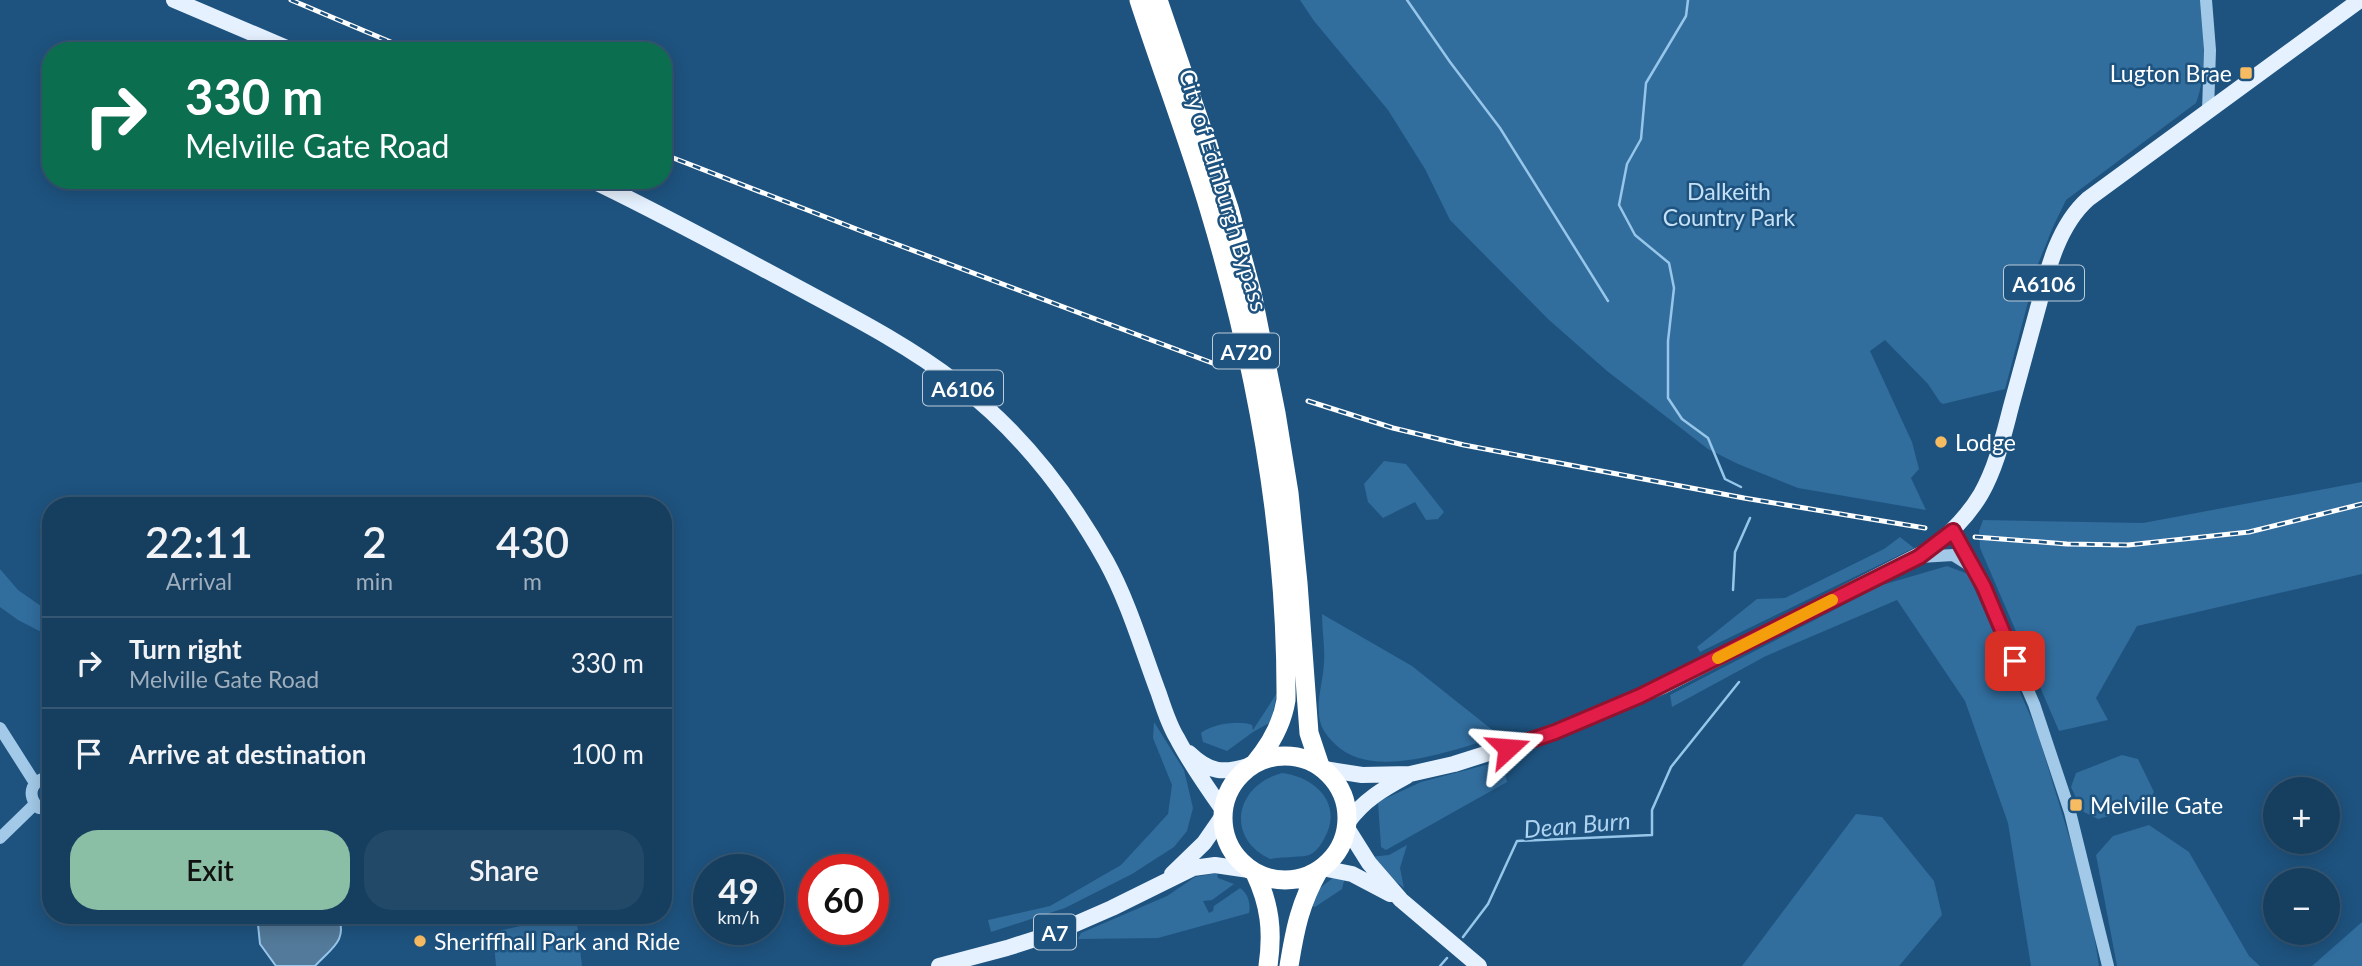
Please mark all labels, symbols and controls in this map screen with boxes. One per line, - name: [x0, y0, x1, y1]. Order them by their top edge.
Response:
- place label: Lugton Brae: [2110, 59, 2232, 87]
- street label: City of Edinburgh Bypass: [1174, 65, 1274, 315]
- marker: Lugton Brae: [2238, 65, 2254, 81]
- text: 330 m: [185, 67, 323, 125]
- icon: right: [70, 70, 161, 161]
- text: Melville Gate Road: [185, 126, 449, 165]
- park label: Dalkeith Country Park: [1663, 177, 1796, 231]
- road number: A6106: [2004, 266, 2084, 300]
- road number: A720: [1213, 334, 1279, 368]
- road number: A6106: [923, 370, 1003, 406]
- place label: Lodge: [1955, 428, 2016, 456]
- marker: Lodge: [1933, 434, 1949, 450]
- text: 22:11: [145, 517, 253, 567]
- text: 2: [362, 517, 387, 567]
- text: 430: [496, 517, 569, 567]
- text: Arrival: [166, 567, 232, 595]
- text: min: [356, 567, 393, 595]
- text: m: [523, 567, 542, 595]
- pin: [1985, 631, 2045, 691]
- text: Turn right: [129, 633, 242, 665]
- icon: arrive: [1996, 642, 2034, 680]
- icon: right: [70, 644, 108, 682]
- text: 330 m: [571, 647, 644, 679]
- text: Melville Gate Road: [129, 665, 319, 693]
- position arrow: [1471, 711, 1545, 785]
- icon: arrive: [70, 735, 108, 773]
- text: Arrive at destination: [129, 738, 366, 770]
- text: 100 m: [571, 738, 644, 770]
- map controls: [2263, 777, 2340, 945]
- button: +: [2263, 777, 2340, 854]
- place label: Melville Gate: [2090, 791, 2223, 819]
- marker: Melville Gate: [2068, 797, 2084, 813]
- water label: Dean Burn: [1523, 805, 1631, 843]
- button: Exit: [70, 830, 350, 910]
- button: Share: [364, 830, 644, 910]
- speed limit sign: 60: [798, 854, 889, 945]
- button: −: [2263, 868, 2340, 945]
- text: 49: [718, 869, 759, 911]
- text: km/h: [717, 906, 760, 928]
- road number: A7: [1034, 914, 1076, 950]
- place label: Sheriffhall Park and Ride: [434, 927, 680, 955]
- marker: Sheriffhall Park and Ride: [412, 933, 428, 949]

